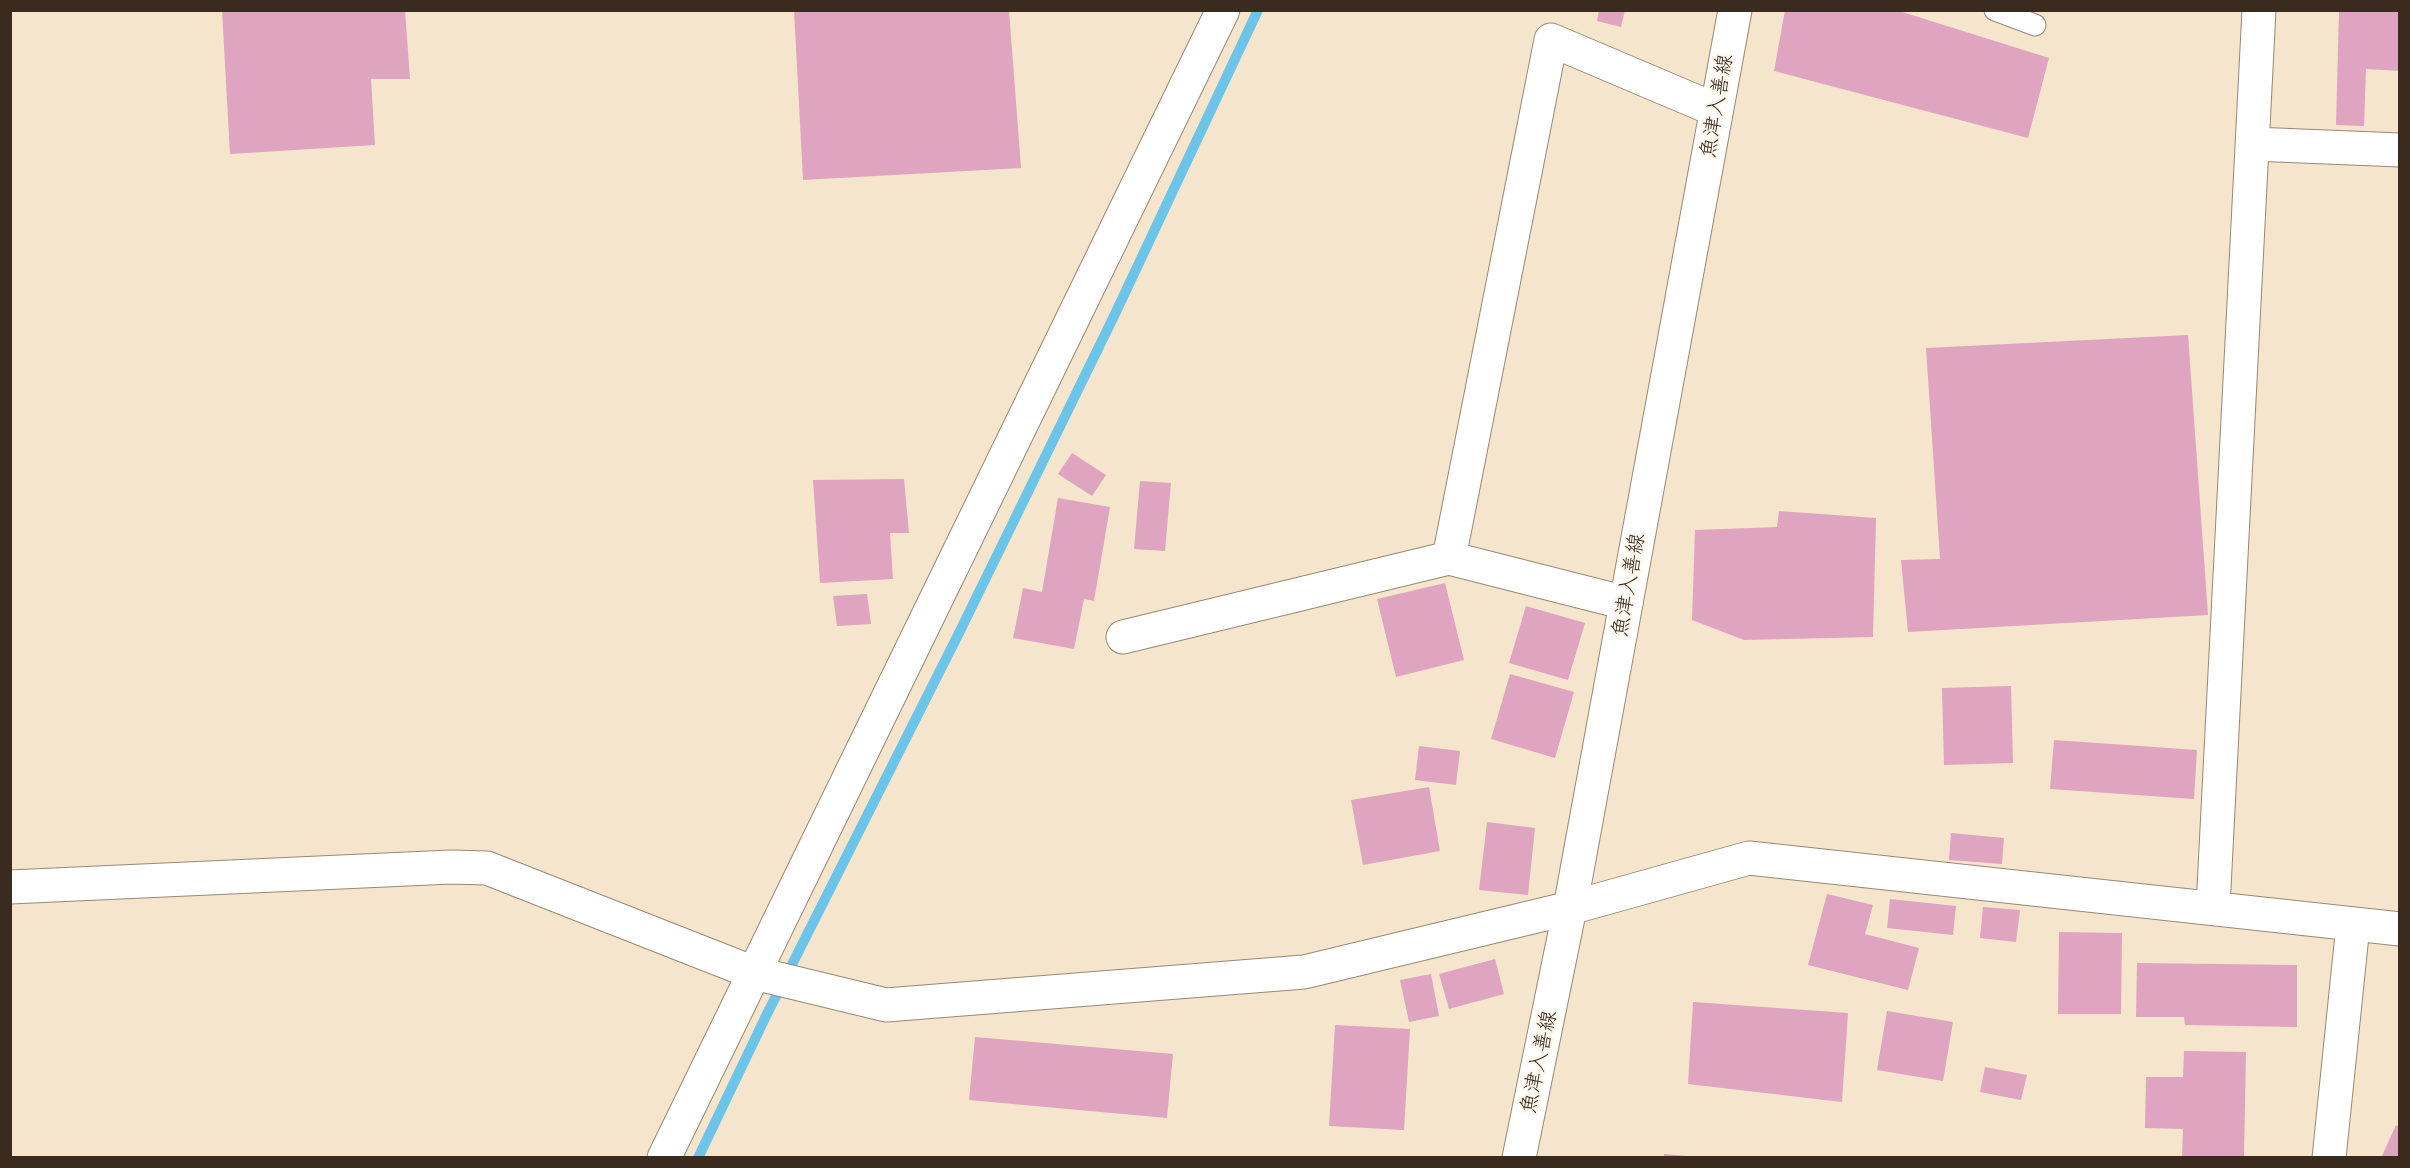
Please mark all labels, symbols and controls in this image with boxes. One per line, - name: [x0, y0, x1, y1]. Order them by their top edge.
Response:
- street label: 魚津入善線: [1695, 52, 1739, 160]
- street label: 魚津入善線: [1607, 531, 1651, 639]
- street label: 魚津入善線: [1516, 1008, 1562, 1116]

